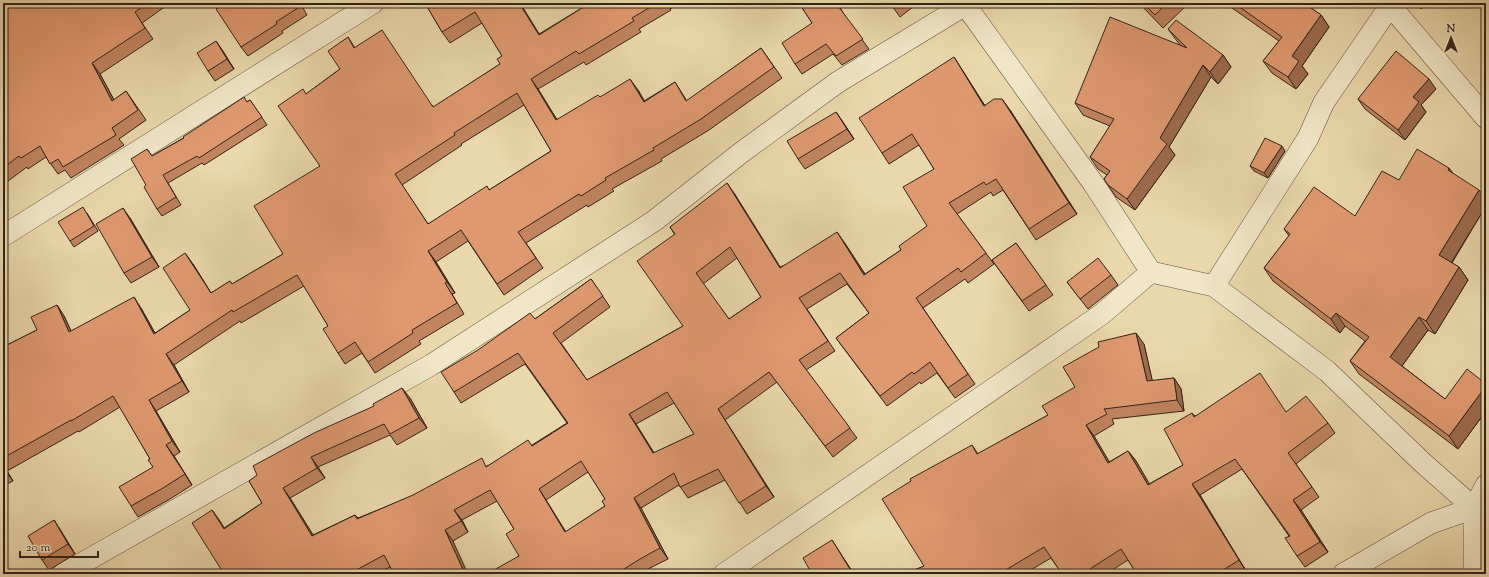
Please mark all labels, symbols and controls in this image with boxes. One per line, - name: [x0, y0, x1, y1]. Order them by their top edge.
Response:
- north arrow: [1431, 18, 1471, 58]
- text: N: [1446, 21, 1456, 37]
- scale bar: [20, 533, 98, 559]
- text: 20 m: [26, 539, 51, 557]

